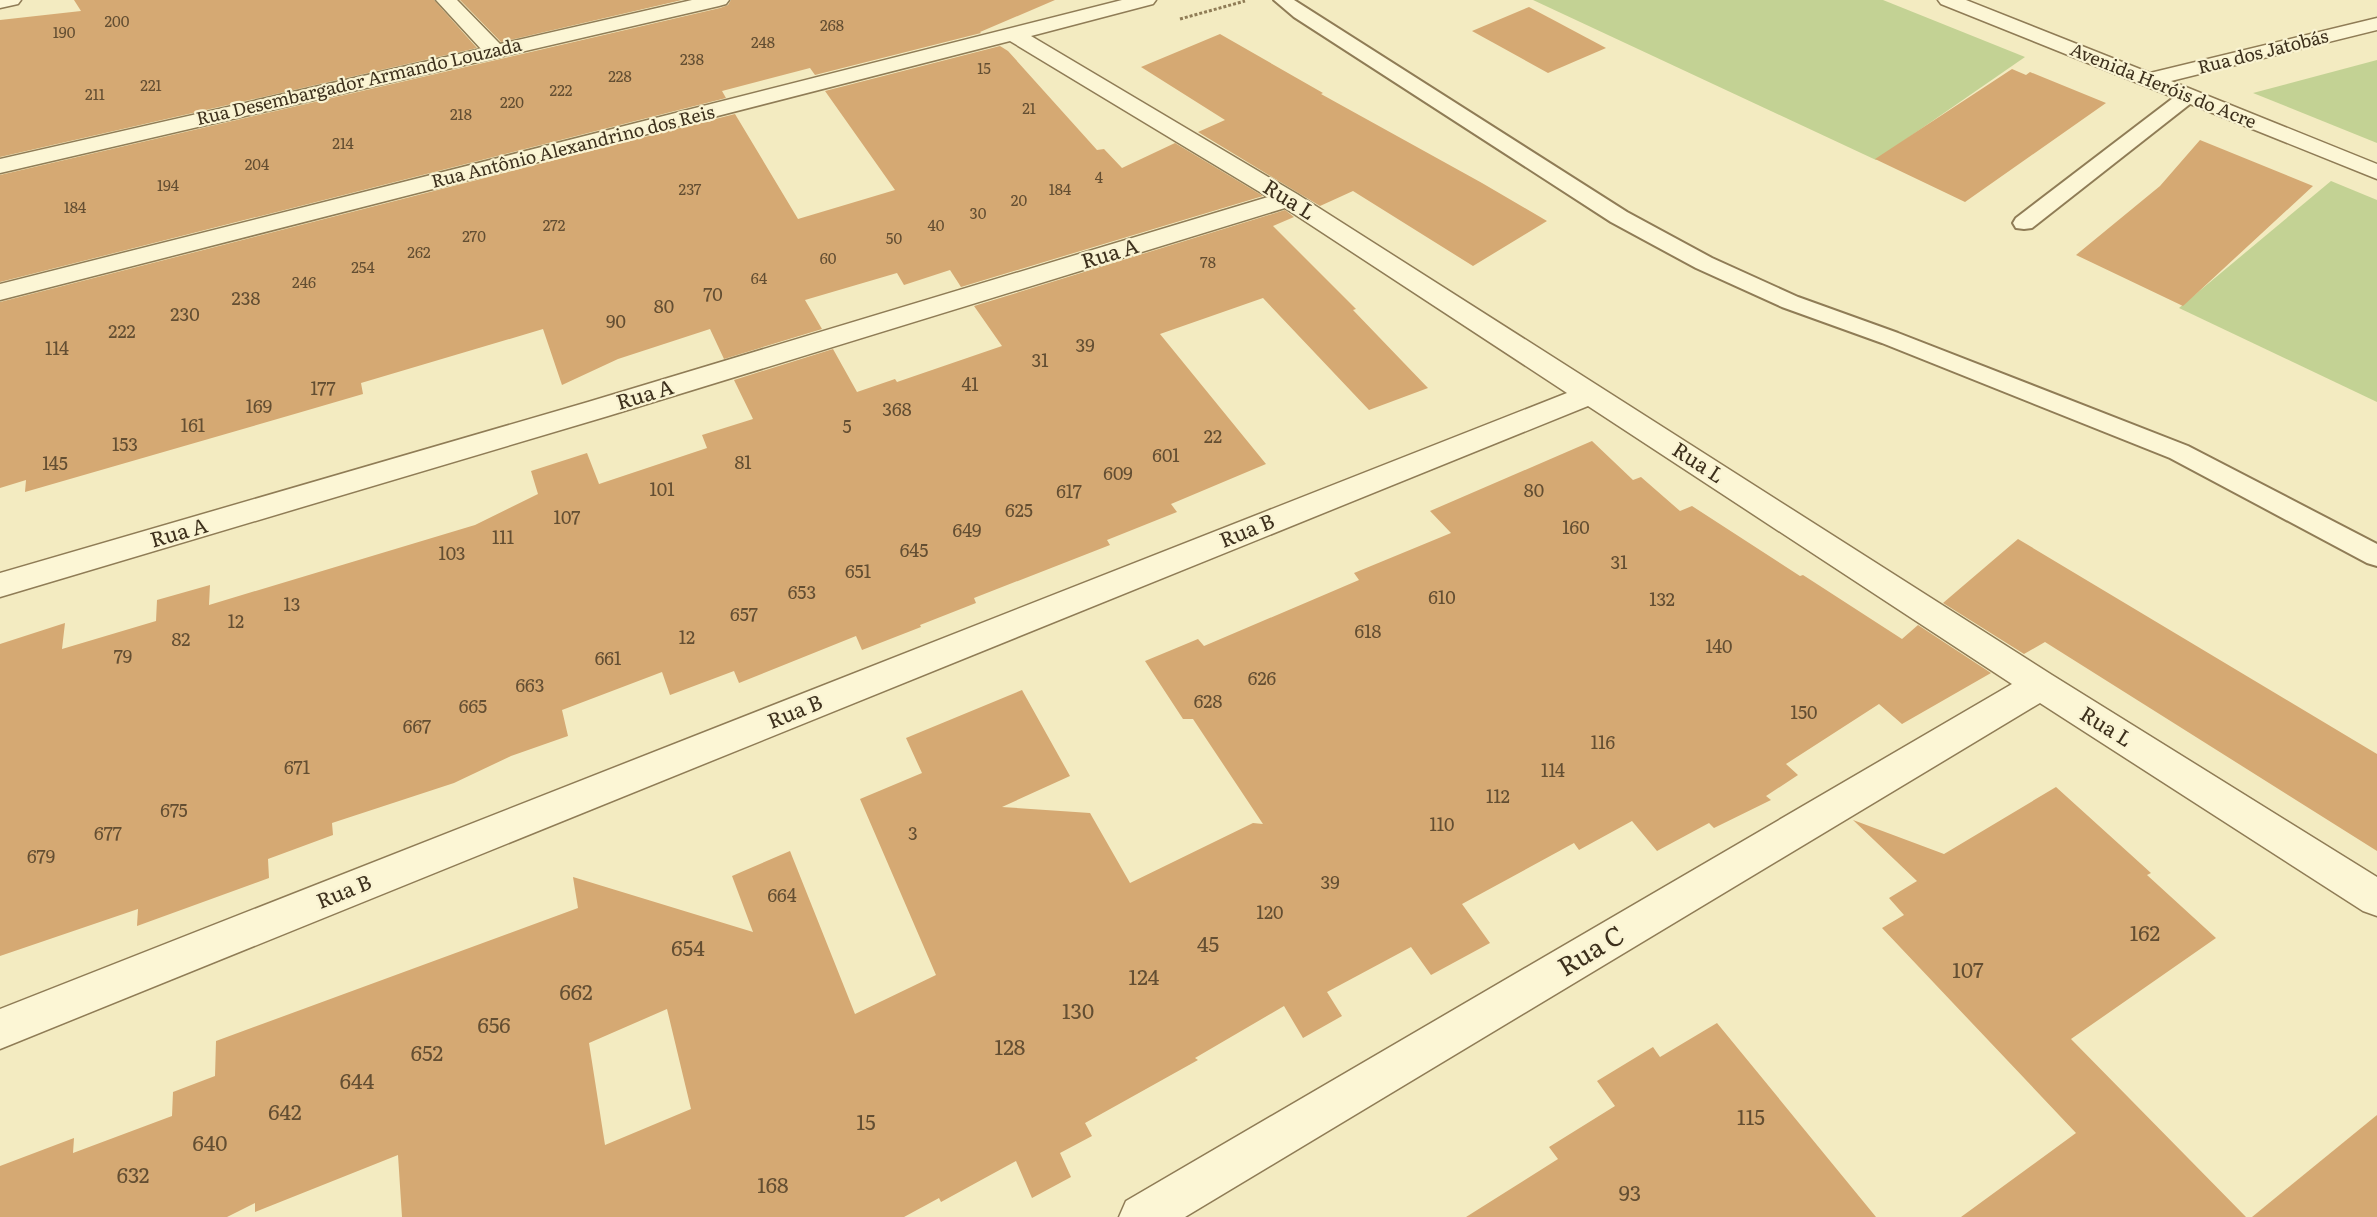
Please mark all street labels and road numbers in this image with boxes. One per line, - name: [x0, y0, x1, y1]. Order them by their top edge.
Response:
- street label: Rua dos Jatobás: [2194, 21, 2331, 80]
- street label: Rua Desembargador Armando Louzada: [193, 30, 524, 131]
- street label: Avenida Heróis do Acre: [2066, 35, 2261, 134]
- street label: Rua Antônio Alexandrino dos Reis: [428, 97, 717, 194]
- street label: Rua L: [1258, 170, 1322, 226]
- street label: Rua A: [1077, 228, 1142, 275]
- street label: Rua A: [612, 369, 677, 416]
- street label: Rua L: [1667, 433, 1731, 489]
- street label: Rua B: [1214, 504, 1278, 554]
- street label: Rua A: [146, 507, 211, 554]
- street label: Rua B: [762, 685, 826, 735]
- street label: Rua L: [2075, 697, 2139, 753]
- street label: Rua B: [311, 865, 375, 915]
- street label: Rua C: [1549, 914, 1630, 984]

